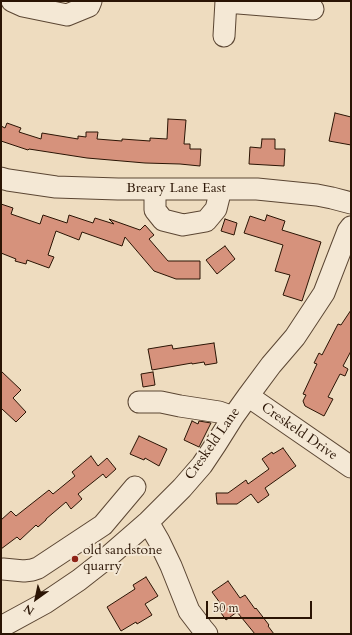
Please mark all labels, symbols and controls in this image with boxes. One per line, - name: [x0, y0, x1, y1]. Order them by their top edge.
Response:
- street label: Breary Lane East: [126, 181, 226, 197]
- street label: Creskeld Drive: [258, 399, 340, 465]
- street label: Creskeld Lane: [182, 405, 244, 483]
- place label: old sandstone quarry: [83, 543, 162, 576]
- marker: old sandstone quarry: [70, 554, 80, 564]
- north arrow: [16, 579, 56, 619]
- scale bar: [208, 593, 314, 619]
- text: 50 m: [213, 600, 239, 616]
- text: N: [21, 601, 37, 618]

